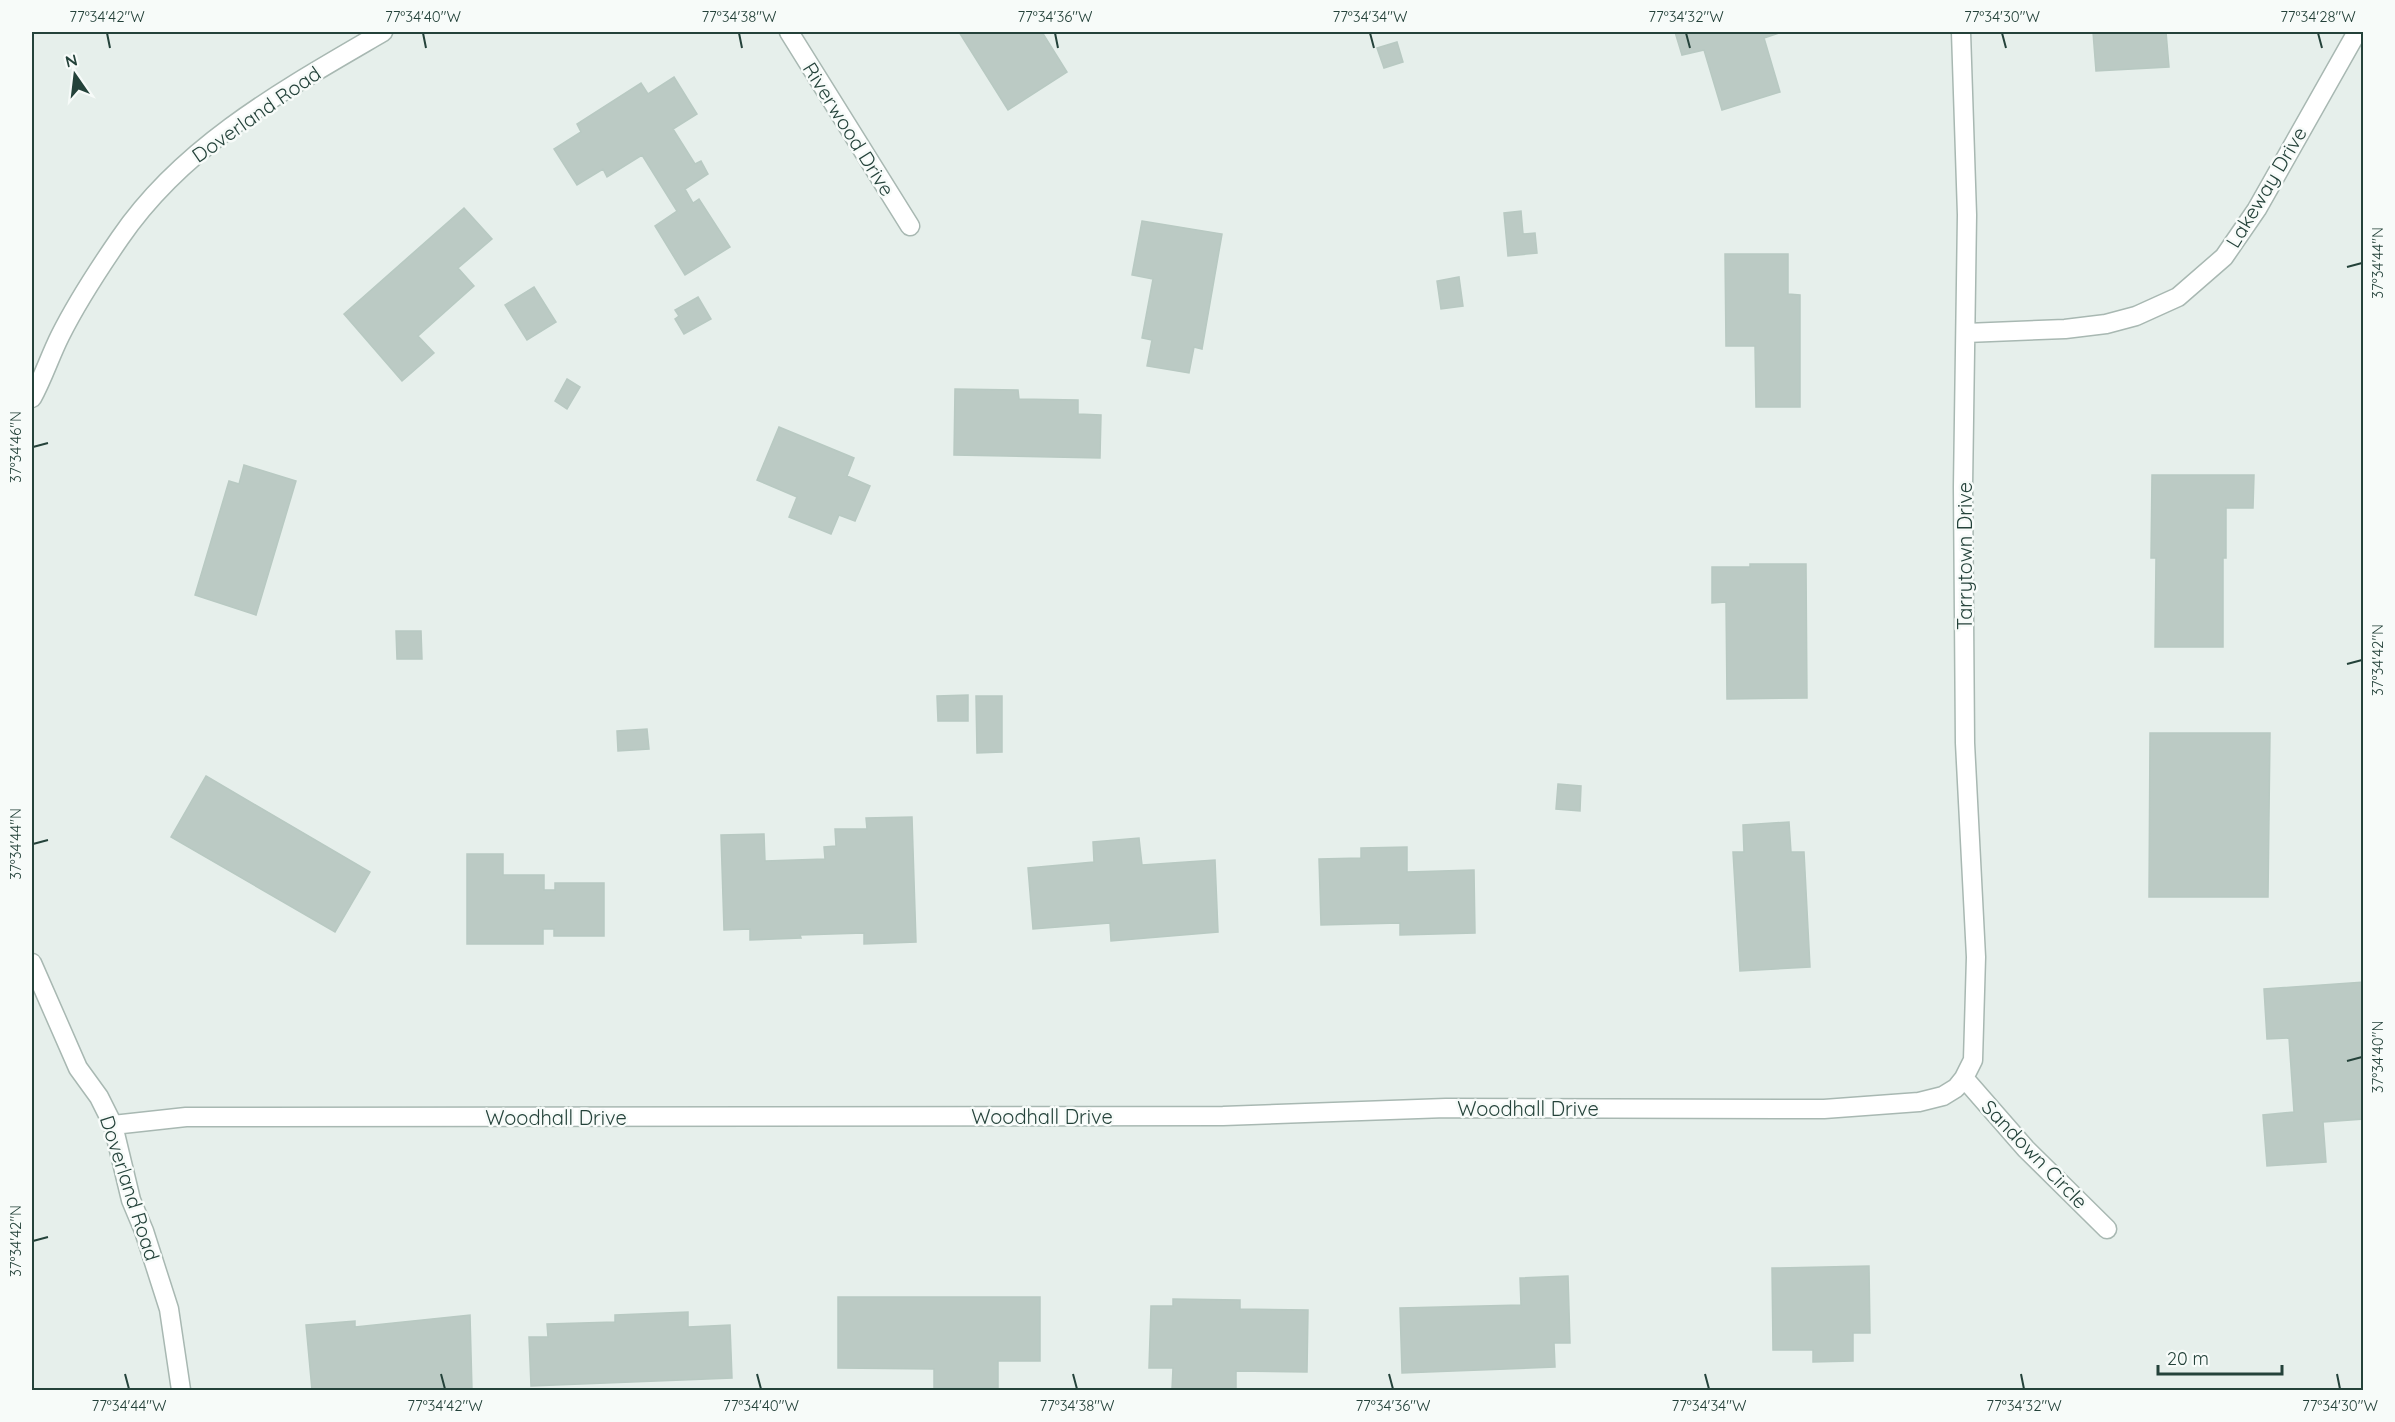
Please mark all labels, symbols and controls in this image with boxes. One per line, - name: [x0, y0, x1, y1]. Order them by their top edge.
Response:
- text: 77°34'42"W: [69, 7, 145, 26]
- text: 77°34'40"W: [385, 7, 462, 26]
- text: 77°34'38"W: [701, 7, 777, 26]
- text: 77°34'36"W: [1017, 7, 1093, 26]
- text: 77°34'34"W: [1332, 7, 1408, 26]
- text: 77°34'32"W: [1648, 7, 1724, 26]
- text: 77°34'30"W: [1964, 7, 2041, 26]
- text: 77°34'28"W: [2280, 7, 2356, 26]
- north arrow: [45, 45, 105, 105]
- text: N: [63, 49, 79, 72]
- street label: Riverwood Drive: [798, 57, 900, 201]
- street label: Doverland Road: [187, 60, 325, 168]
- street label: Lakeway Drive: [2220, 122, 2312, 252]
- text: 37°34'44"N: [2368, 227, 2387, 299]
- text: 37°34'46"N: [6, 411, 25, 483]
- street label: Tarrytown Drive: [1952, 482, 1977, 630]
- text: 37°34'42"N: [2368, 624, 2387, 696]
- text: 37°34'44"N: [6, 808, 25, 880]
- text: 37°34'40"N: [2368, 1021, 2387, 1093]
- street label: Sandown Circle: [1977, 1094, 2093, 1214]
- street label: Woodhall Drive: [1457, 1096, 1599, 1121]
- street label: Woodhall Drive: [971, 1104, 1113, 1129]
- street label: Woodhall Drive: [485, 1105, 627, 1130]
- street label: Doverland Road: [95, 1112, 165, 1264]
- text: 37°34'42"N: [6, 1205, 25, 1277]
- scale bar: [2158, 1338, 2282, 1376]
- text: 20 m: [2167, 1347, 2209, 1370]
- text: 77°34'44"W: [91, 1396, 167, 1415]
- text: 77°34'42"W: [407, 1396, 483, 1415]
- text: 77°34'40"W: [723, 1396, 800, 1415]
- text: 77°34'38"W: [1039, 1396, 1115, 1415]
- text: 77°34'36"W: [1355, 1396, 1431, 1415]
- text: 77°34'34"W: [1671, 1396, 1747, 1415]
- text: 77°34'32"W: [1986, 1396, 2062, 1415]
- text: 77°34'30"W: [2302, 1396, 2379, 1415]

